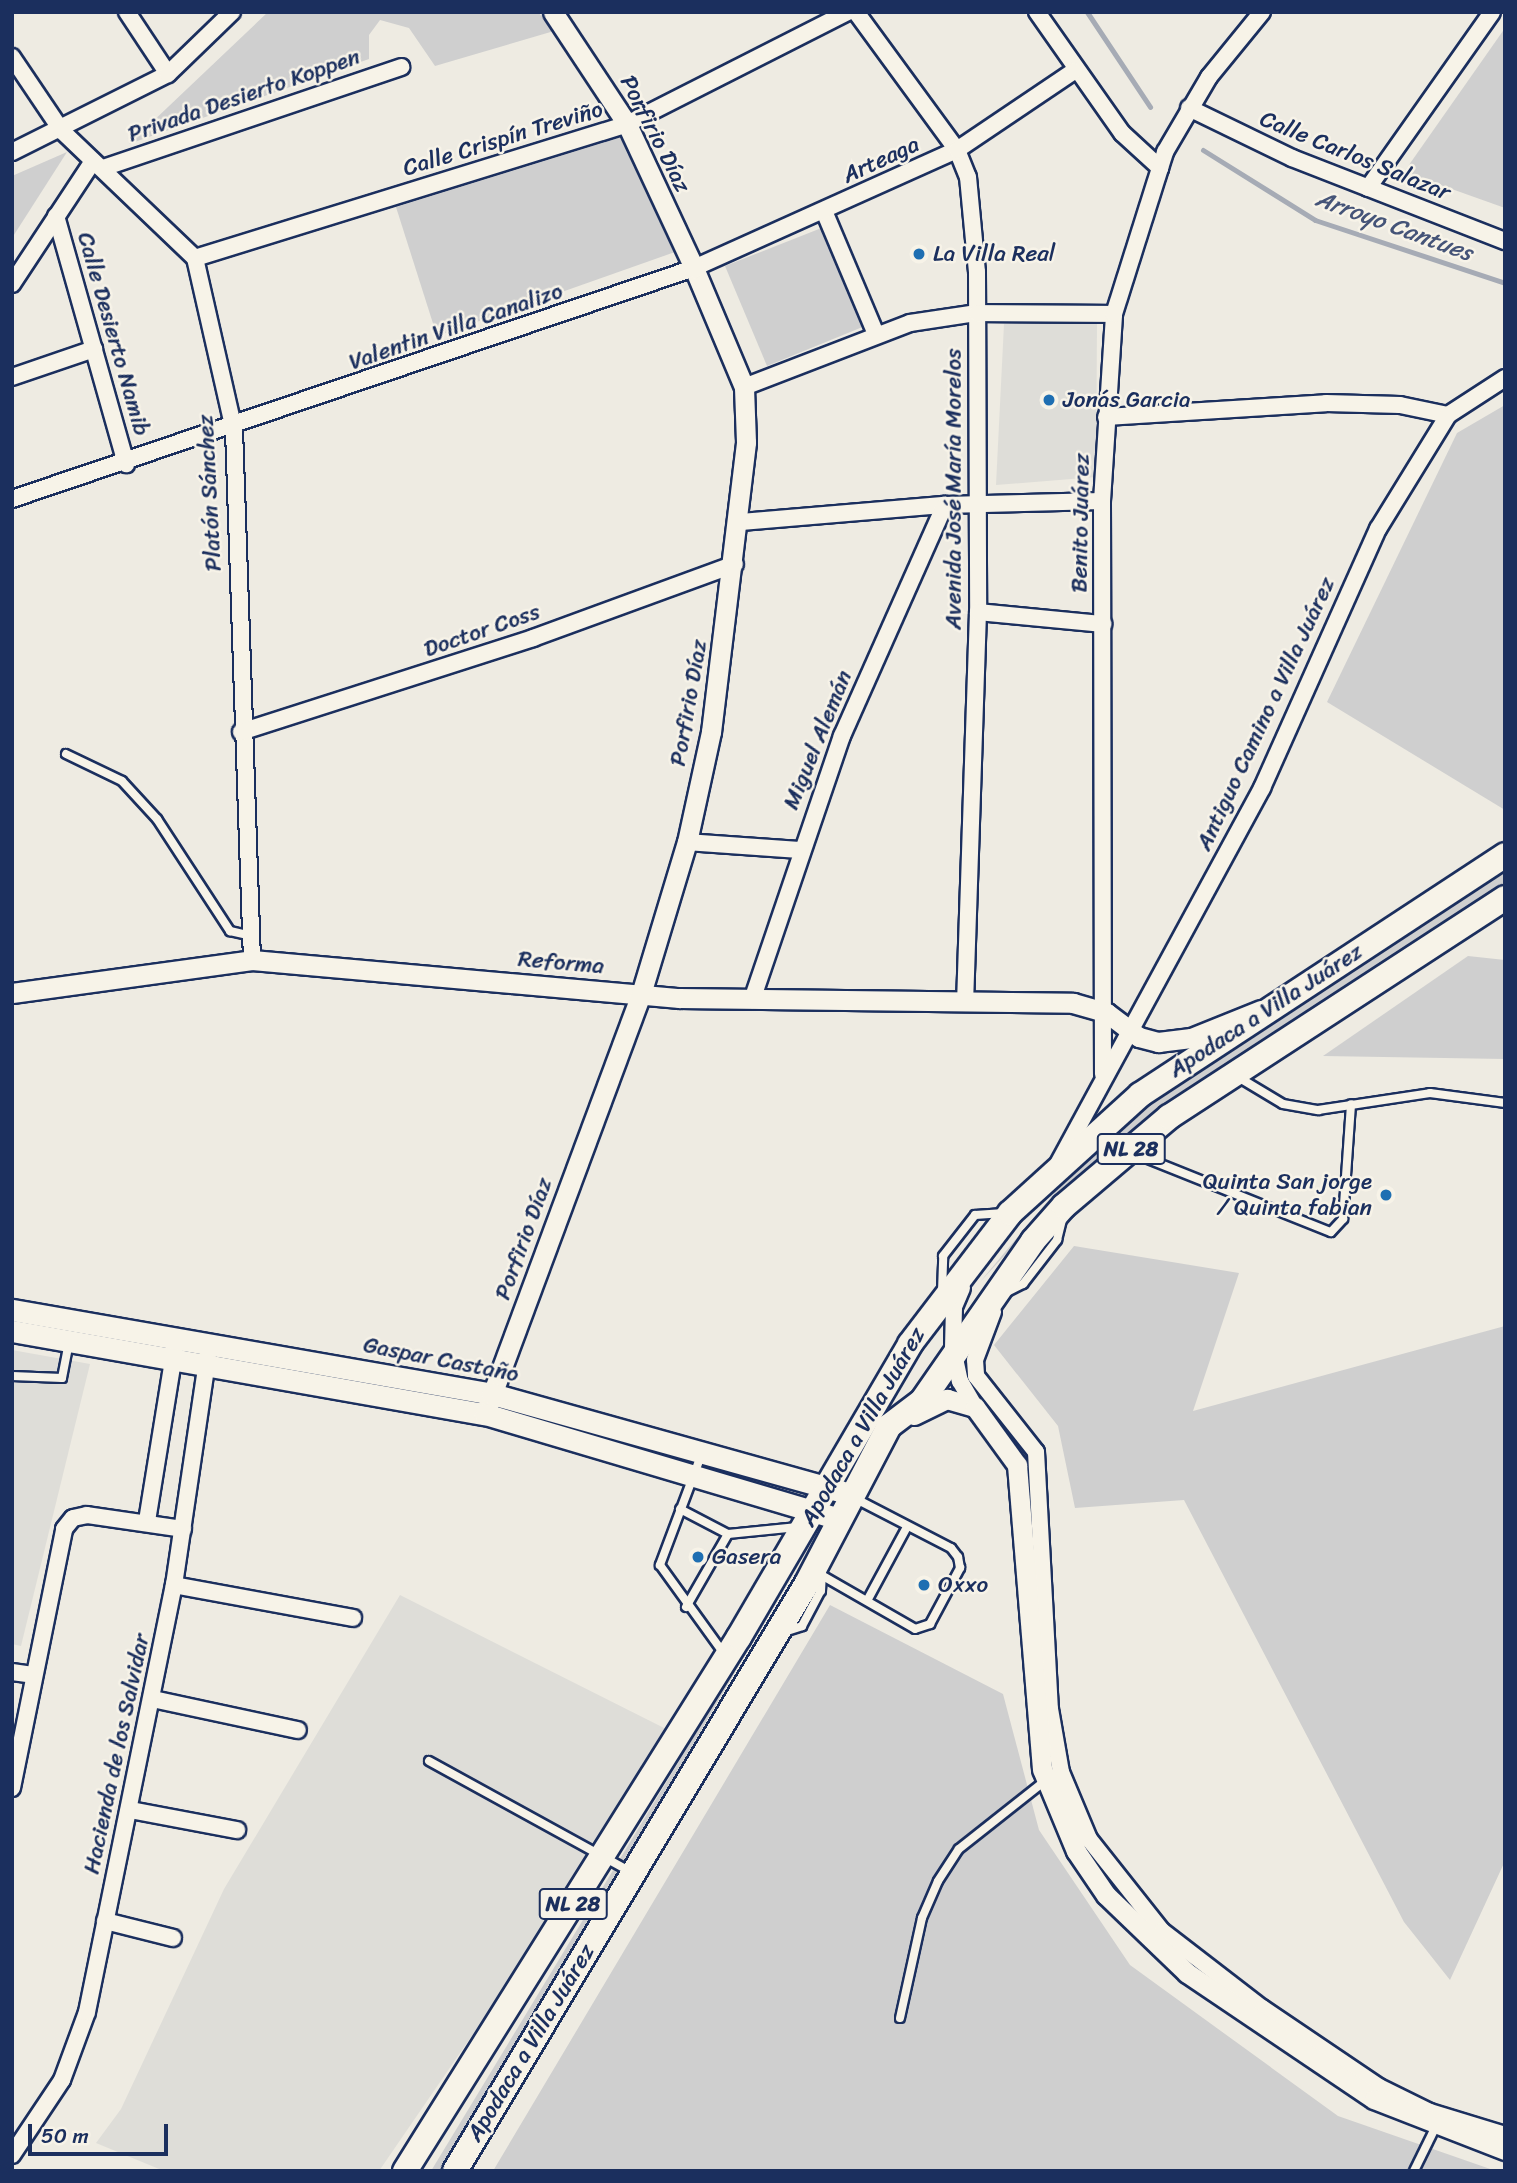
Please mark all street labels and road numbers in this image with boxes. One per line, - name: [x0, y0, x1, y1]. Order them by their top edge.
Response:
- street label: Privada Desierto Koppen: [123, 43, 365, 149]
- street label: Porfirio Díaz: [614, 71, 696, 197]
- street label: Calle Crispín Treviño: [400, 96, 606, 182]
- street label: Calle Carlos Salazar: [1256, 105, 1454, 207]
- street label: Arteaga: [838, 130, 924, 190]
- street label: Calle Desierto Namib: [71, 229, 155, 439]
- street label: Valentin Villa Canalizo: [345, 277, 567, 377]
- street label: Avenida José María Morelos: [940, 349, 968, 629]
- street label: Platón Sánchez: [192, 414, 228, 572]
- street label: Benito Juárez: [1066, 453, 1096, 593]
- street label: Antiguo Camino a Villa Juárez: [1190, 572, 1342, 856]
- street label: Doctor Coss: [420, 598, 544, 664]
- street label: Porfirio Díaz: [664, 638, 714, 768]
- street label: Miguel Alemán: [778, 666, 858, 814]
- street label: Apodaca a Villa Juárez: [1163, 938, 1369, 1084]
- street label: Reforma: [517, 945, 605, 981]
- road number: NL 28: [1096, 1132, 1166, 1166]
- street label: Porfirio Díaz: [489, 1174, 559, 1304]
- street label: Apodaca a Villa Juárez: [794, 1322, 932, 1532]
- street label: Gaspar Castaño: [361, 1331, 521, 1389]
- street label: Hacienda de los Salvidar: [78, 1631, 156, 1877]
- road number: NL 28: [538, 1886, 608, 1922]
- street label: Apodaca a Villa Juárez: [461, 1939, 601, 2147]

